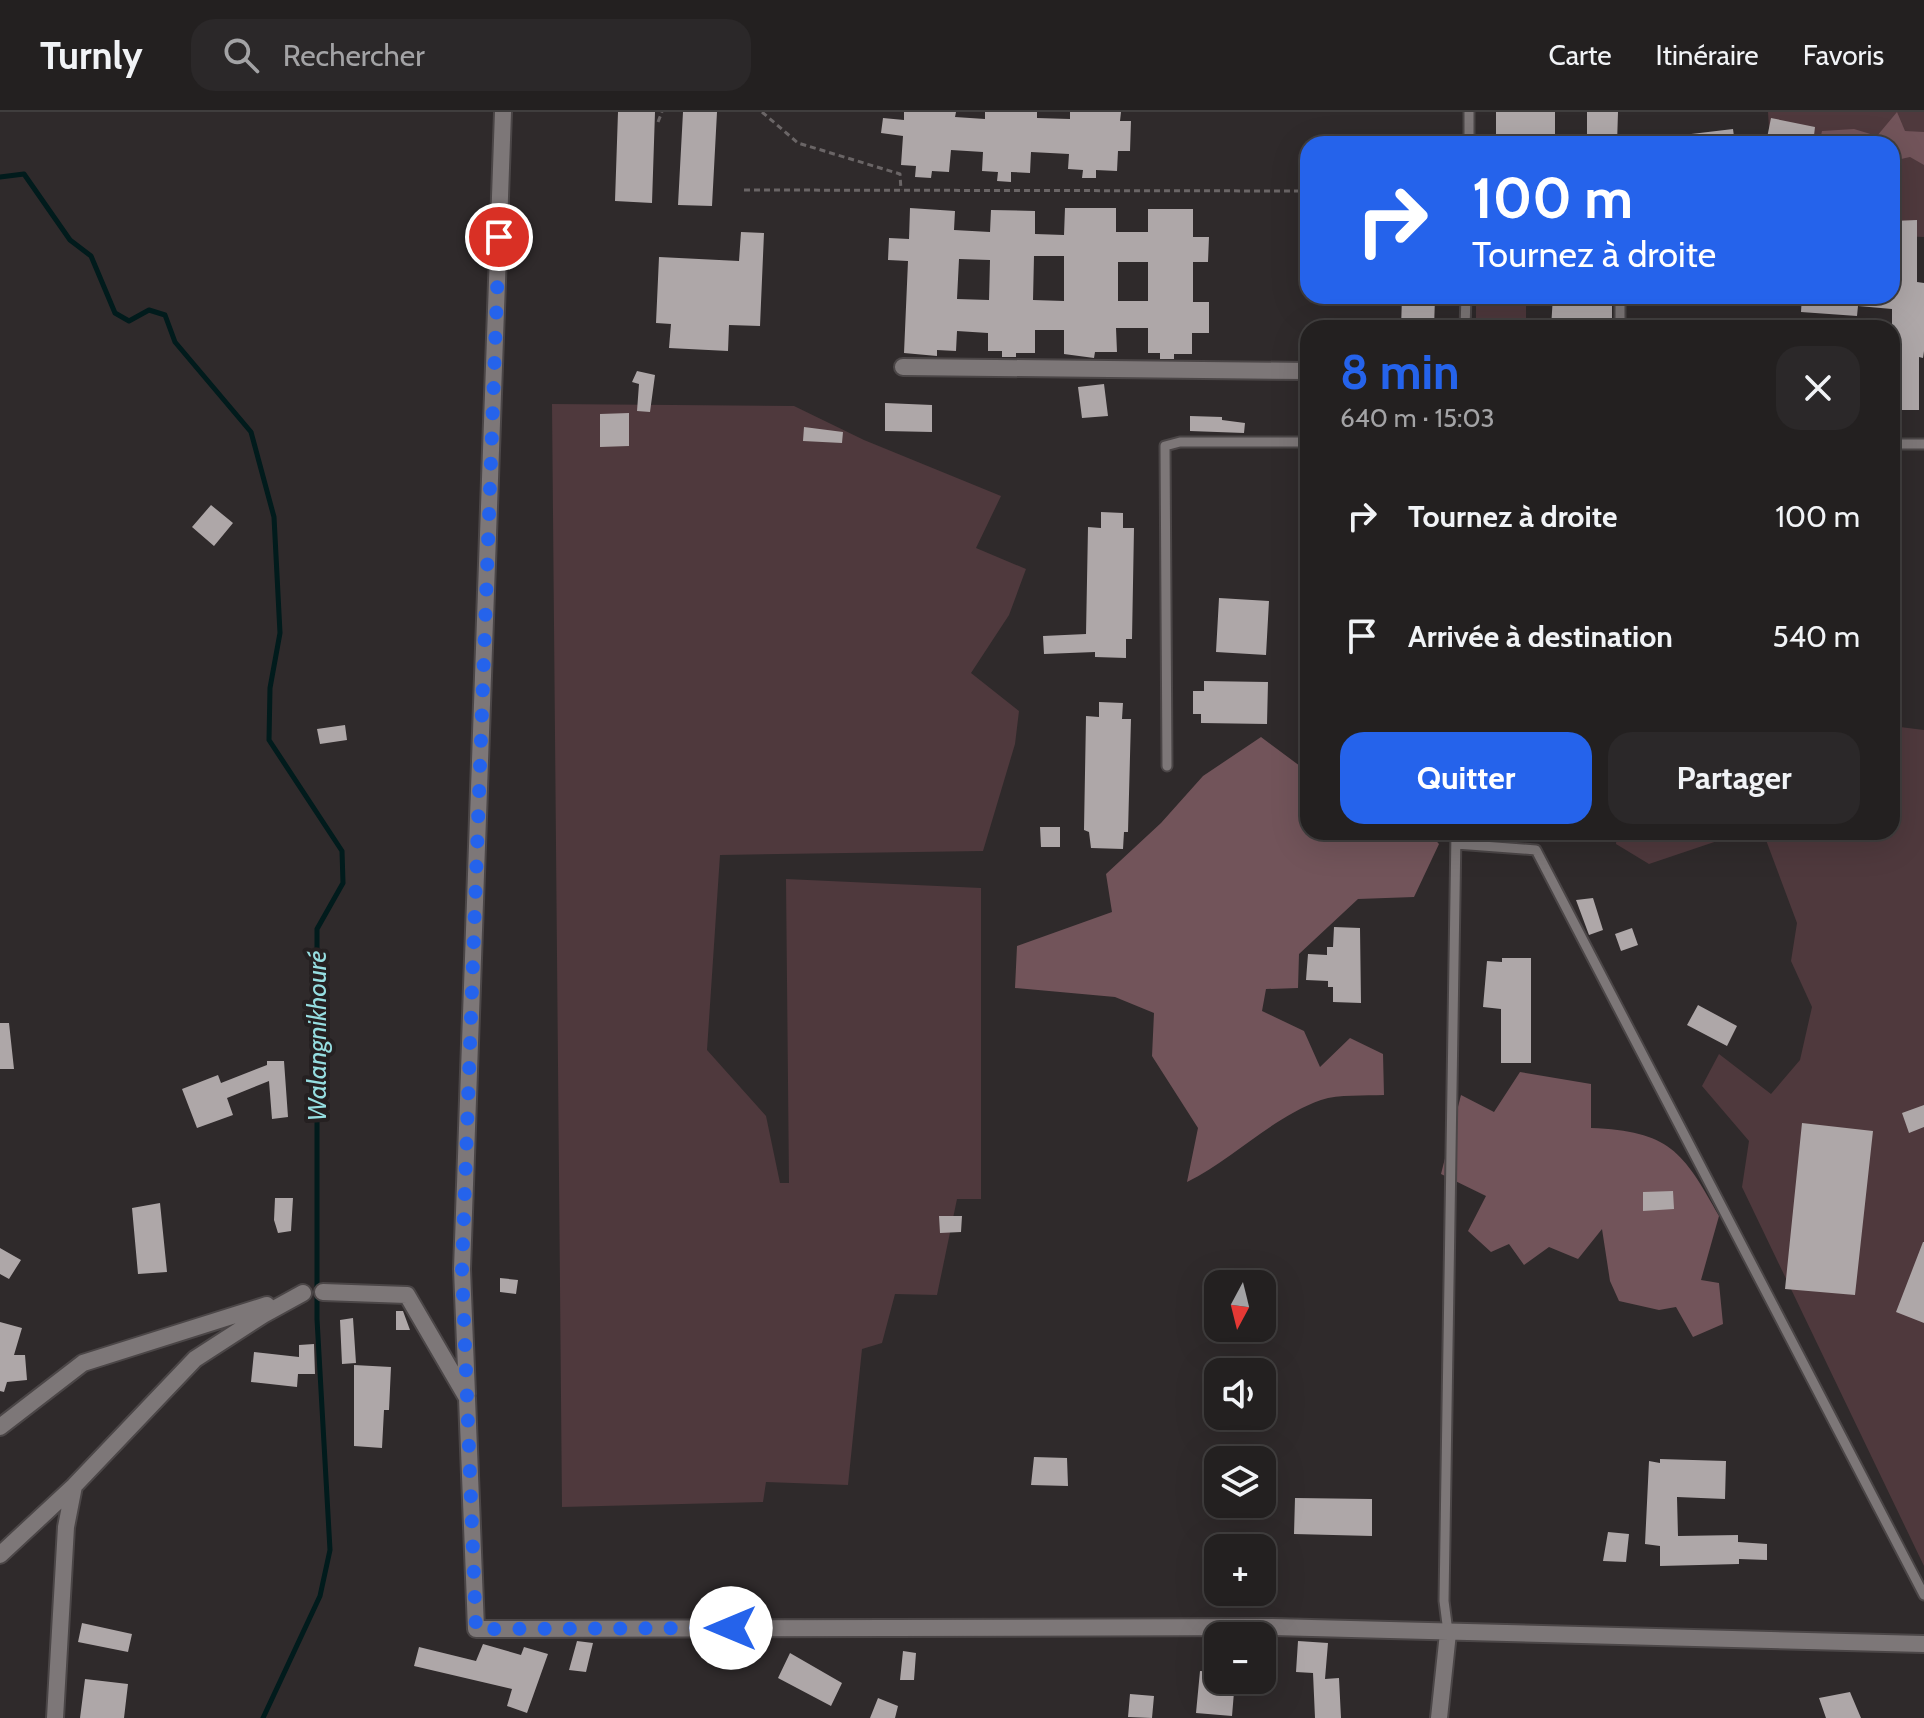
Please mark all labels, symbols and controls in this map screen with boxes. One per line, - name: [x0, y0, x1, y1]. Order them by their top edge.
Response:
- search box: [191, 19, 751, 91]
- text: Turnly: [40, 32, 143, 79]
- icon: search: [219, 33, 263, 77]
- text: Rechercher: [283, 37, 425, 74]
- text: Carte: [1548, 38, 1612, 72]
- text: Itinéraire: [1656, 38, 1759, 72]
- text: Favoris: [1803, 38, 1884, 72]
- text: 100 m: [1472, 164, 1633, 232]
- icon: right: [1340, 168, 1444, 272]
- pin: [465, 203, 533, 271]
- icon: arrive: [477, 215, 521, 259]
- text: Tournez à droite: [1472, 232, 1716, 276]
- text: 8 min: [1340, 343, 1460, 401]
- button: close: [1776, 346, 1860, 430]
- text: 640 m · 15:03: [1340, 402, 1495, 434]
- icon: right: [1340, 494, 1384, 538]
- text: Tournez à droite: [1408, 498, 1617, 535]
- text: 100 m: [1775, 498, 1860, 535]
- icon: arrive: [1340, 614, 1384, 658]
- text: Arrivée à destination: [1408, 618, 1673, 655]
- text: 540 m: [1772, 618, 1860, 655]
- button: Quitter: [1340, 732, 1592, 824]
- button: Partager: [1608, 732, 1860, 824]
- water label: Walangnikhouré: [301, 951, 333, 1121]
- north arrow: [1204, 1270, 1276, 1342]
- map controls: [1204, 1270, 1276, 1694]
- button: sound: [1204, 1358, 1276, 1430]
- button: layers: [1204, 1446, 1276, 1518]
- button: +: [1204, 1534, 1276, 1606]
- position arrow: [689, 1586, 773, 1670]
- button: −: [1204, 1622, 1276, 1694]

